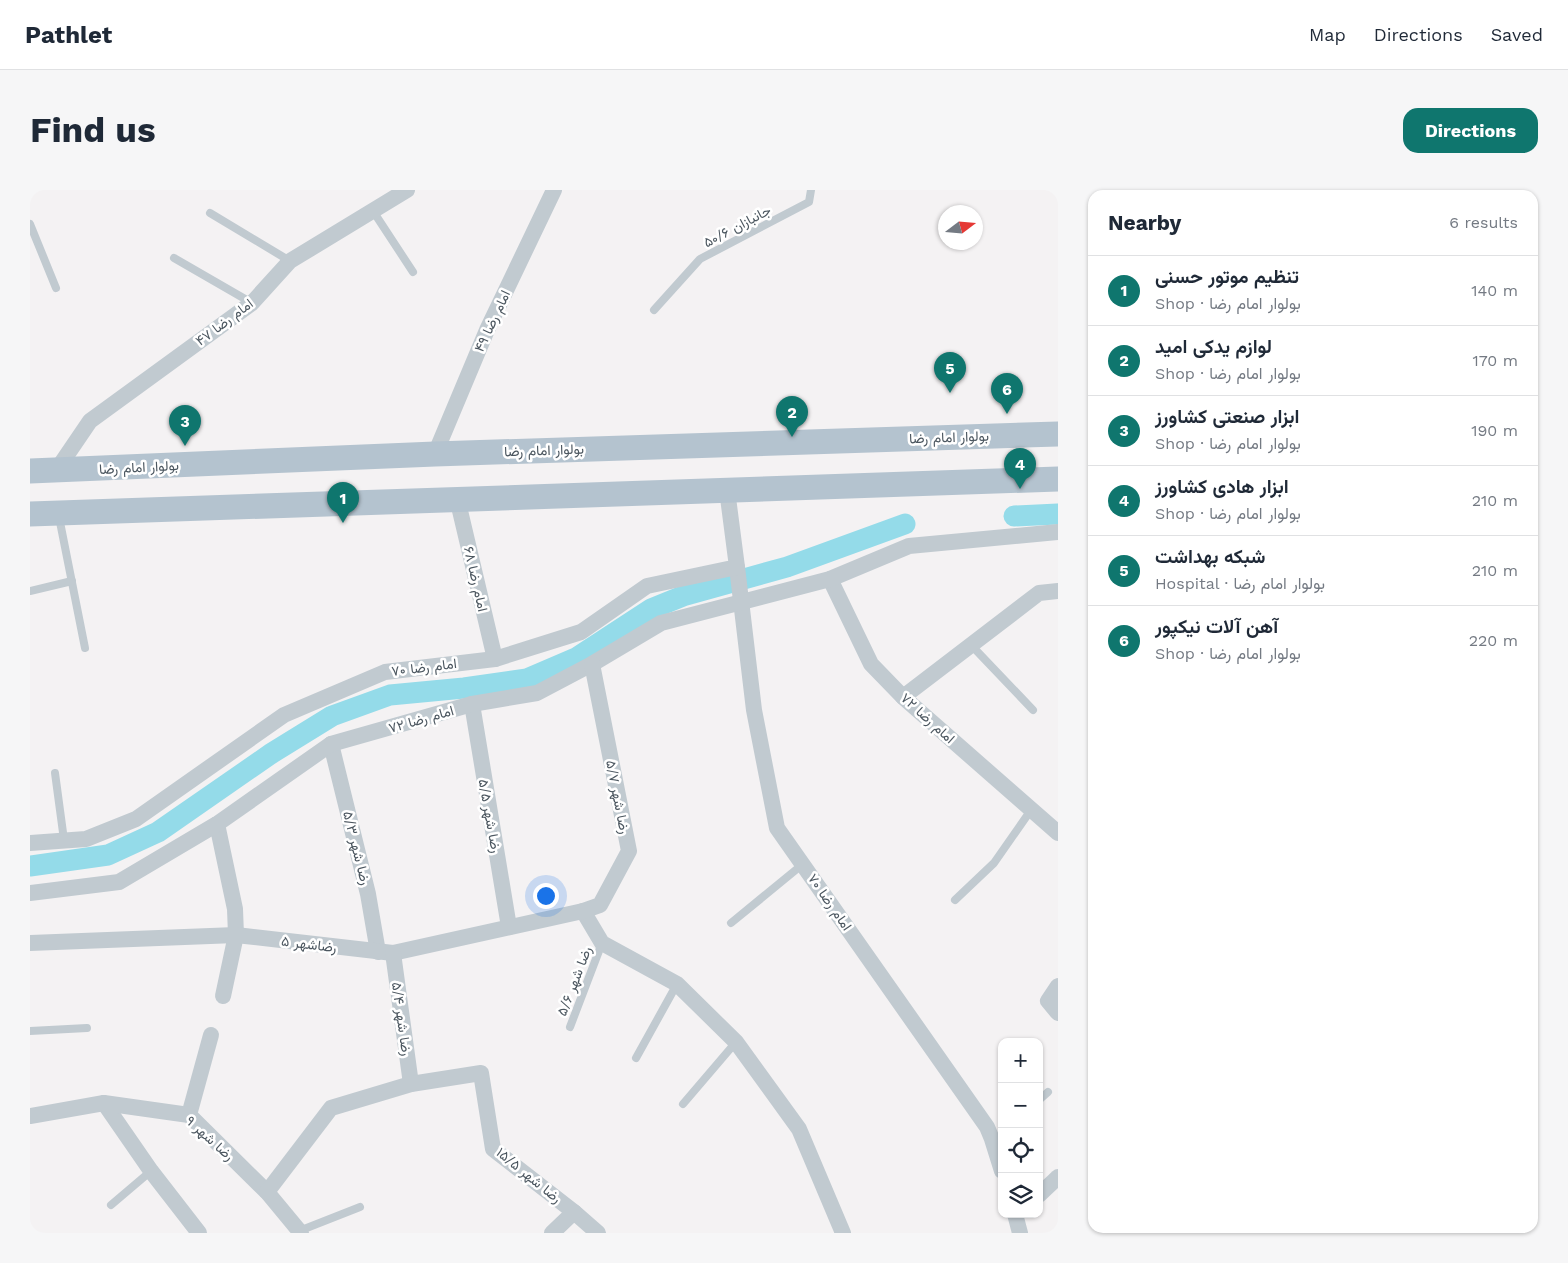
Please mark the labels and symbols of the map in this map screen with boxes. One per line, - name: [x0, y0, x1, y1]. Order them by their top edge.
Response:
- street label: جانبازان ۵۰/۶: [701, 202, 774, 251]
- north arrow: [938, 205, 983, 250]
- street label: امام رضا ۴۹: [471, 288, 514, 355]
- street label: امام رضا ۴۷: [192, 295, 256, 350]
- pin: 5: [934, 352, 966, 393]
- pin: 6: [991, 373, 1023, 414]
- pin: 2: [776, 396, 808, 437]
- pin: 3: [169, 405, 201, 446]
- street label: بولوار امام رضا: [909, 428, 989, 447]
- street label: بولوار امام رضا: [504, 441, 584, 460]
- pin: 4: [1004, 448, 1036, 489]
- street label: بولوار امام رضا: [99, 457, 179, 478]
- pin: 1: [327, 482, 359, 523]
- street label: امام رضا ۶۸: [460, 545, 491, 613]
- street label: امام رضا ۷۰: [391, 655, 458, 680]
- street label: امام رضا ۷۲: [897, 690, 958, 747]
- street label: امام رضا ۷۲: [387, 702, 456, 737]
- street label: رضا شهر ۵/۷: [602, 759, 633, 836]
- street label: رضا شهر ۵/۵: [475, 778, 504, 855]
- street label: ۵/۳ رضا شهر: [339, 809, 374, 887]
- street label: امام رضا ۷۰: [804, 871, 855, 934]
- your location: [533, 883, 559, 909]
- street label: رضاشهر ۵: [280, 933, 338, 956]
- street label: رضا شهر ۵/۶: [553, 944, 596, 1018]
- street label: رضا شهر ۵/۴: [388, 981, 415, 1057]
- street label: رضا شهر ۹: [182, 1112, 237, 1164]
- street label: رضا شهر ۱۵/۵: [493, 1144, 565, 1207]

